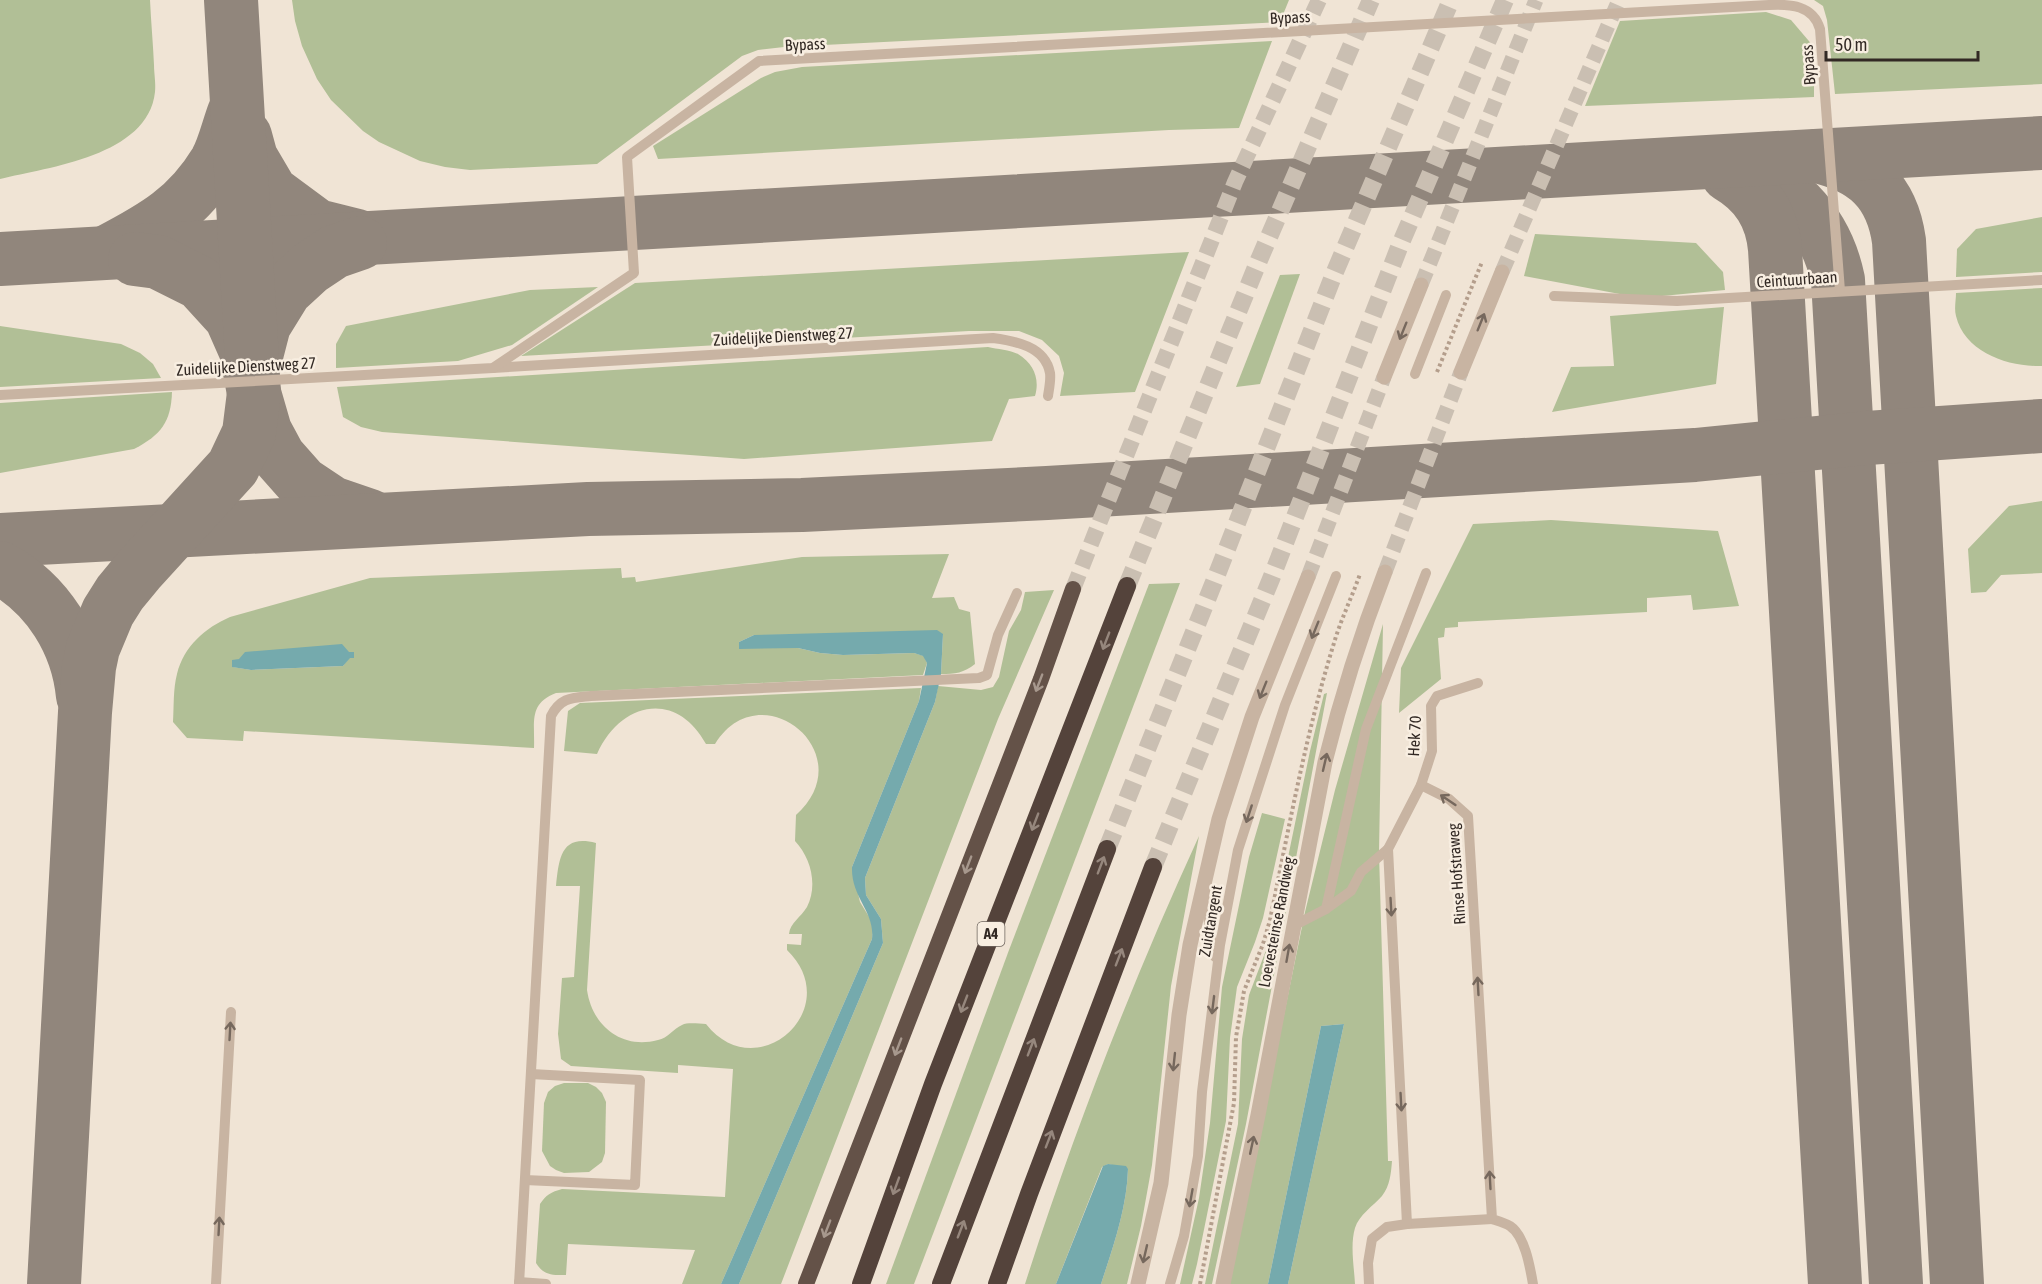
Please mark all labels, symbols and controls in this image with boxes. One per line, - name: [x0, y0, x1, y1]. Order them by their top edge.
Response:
- street label: Bypass: [1269, 7, 1311, 28]
- scale bar: [1826, 24, 1978, 62]
- street label: Bypass: [784, 34, 826, 55]
- text: 50 m: [1835, 34, 1867, 55]
- street label: Bypass: [1798, 44, 1819, 86]
- street label: Ceintuurbaan: [1756, 267, 1838, 291]
- one-way arrow: [1476, 313, 1487, 332]
- one-way arrow: [1397, 321, 1408, 340]
- street label: Zuidelijke Dienstweg 27: [713, 323, 853, 350]
- street label: Zuidelijke Dienstweg 27: [176, 353, 316, 380]
- one-way arrow: [1308, 620, 1319, 639]
- one-way arrow: [1100, 631, 1111, 649]
- one-way arrow: [1033, 673, 1044, 692]
- one-way arrow: [1257, 680, 1268, 699]
- street label: Hek 70: [1404, 715, 1424, 757]
- one-way arrow: [1320, 752, 1332, 771]
- one-way arrow: [1440, 794, 1457, 807]
- one-way arrow: [1243, 804, 1254, 823]
- one-way arrow: [1029, 812, 1040, 831]
- street label: Rinse Hofstraweg: [1443, 823, 1470, 925]
- one-way arrow: [962, 855, 973, 874]
- street label: Loevesteinse Randweg: [1255, 855, 1299, 989]
- one-way arrow: [1096, 856, 1107, 875]
- street label: Zuidtangent: [1195, 884, 1226, 958]
- one-way arrow: [1385, 897, 1396, 917]
- road number: A4: [978, 922, 1004, 946]
- one-way arrow: [1283, 944, 1294, 963]
- one-way arrow: [1114, 948, 1125, 967]
- one-way arrow: [1472, 976, 1483, 996]
- one-way arrow: [958, 994, 969, 1013]
- one-way arrow: [1207, 994, 1218, 1014]
- one-way arrow: [224, 1021, 235, 1041]
- one-way arrow: [892, 1037, 903, 1056]
- one-way arrow: [1026, 1038, 1037, 1057]
- one-way arrow: [1168, 1052, 1179, 1071]
- one-way arrow: [1395, 1092, 1406, 1112]
- one-way arrow: [1045, 1130, 1056, 1149]
- one-way arrow: [1247, 1135, 1258, 1155]
- one-way arrow: [1484, 1171, 1495, 1191]
- one-way arrow: [889, 1176, 900, 1195]
- one-way arrow: [1185, 1188, 1196, 1208]
- one-way arrow: [213, 1216, 224, 1236]
- one-way arrow: [821, 1219, 832, 1237]
- one-way arrow: [957, 1221, 968, 1239]
- one-way arrow: [1138, 1245, 1150, 1264]

